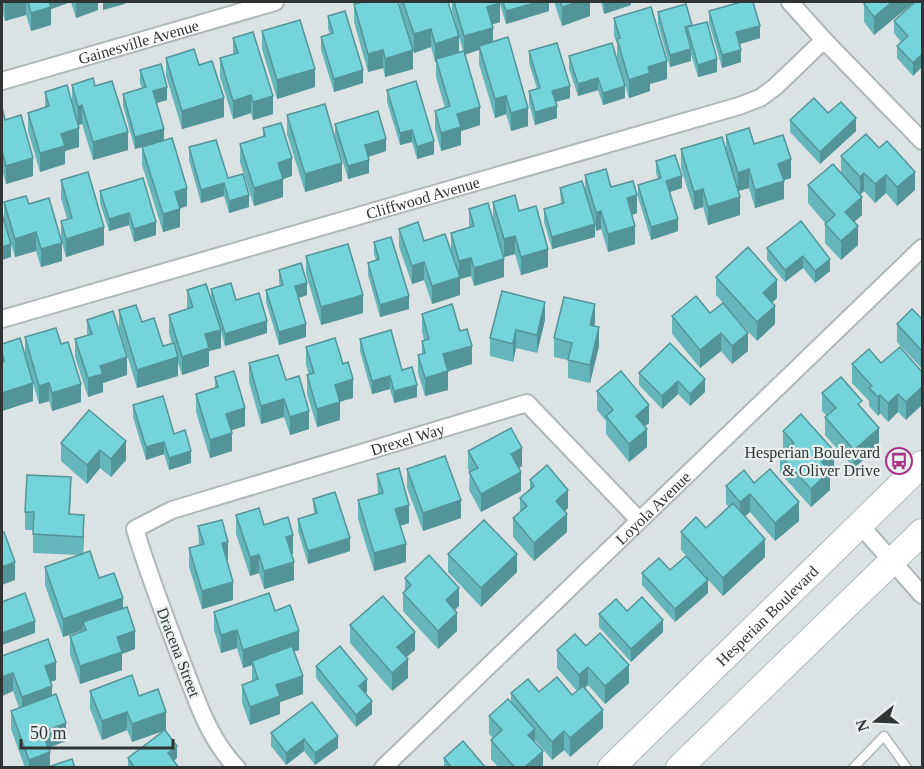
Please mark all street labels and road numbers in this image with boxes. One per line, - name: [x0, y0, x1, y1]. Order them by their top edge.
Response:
- street label: Gainesville Avenue: [76, 17, 201, 67]
- street label: Cliffwood Avenue: [364, 173, 482, 222]
- street label: Drexel Way: [369, 420, 447, 459]
- street label: Loyola Avenue: [612, 468, 694, 548]
- street label: Hesperian Boulevard: [713, 563, 822, 669]
- street label: Dracena Street: [154, 605, 204, 700]

